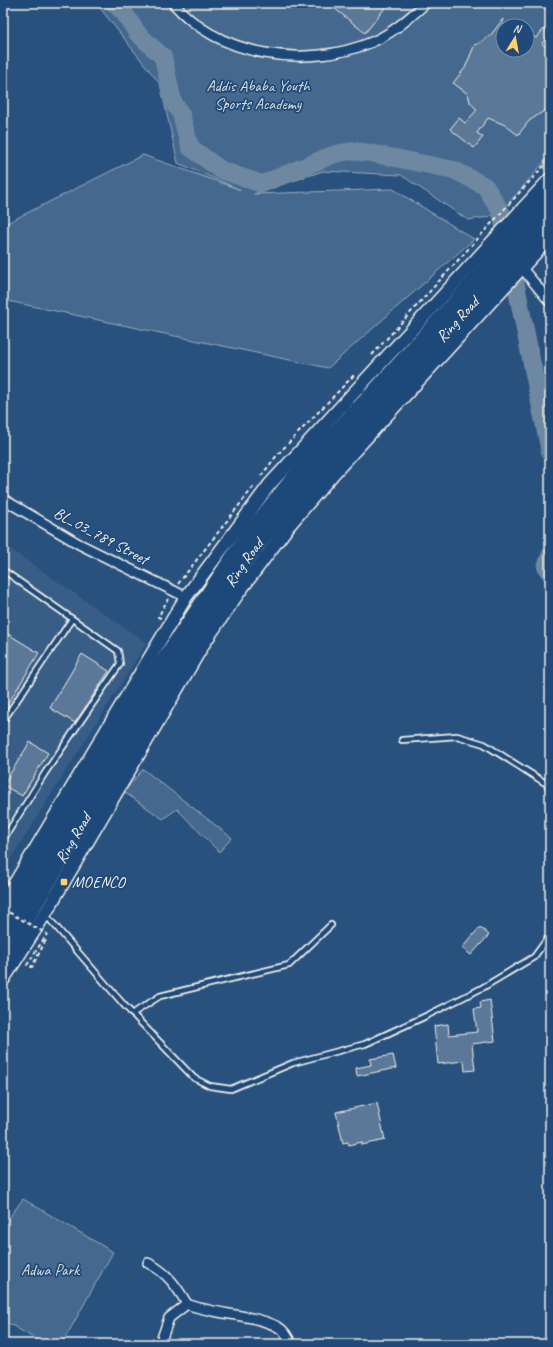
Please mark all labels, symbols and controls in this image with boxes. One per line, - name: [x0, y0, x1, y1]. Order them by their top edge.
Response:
- north arrow: [495, 18, 535, 58]
- text: N: [512, 21, 524, 36]
- park label: Addis Ababa Youth Sports Academy: [206, 76, 311, 114]
- street label: Ring Road: [432, 291, 485, 347]
- street label: BL_03_789 Street: [50, 503, 154, 571]
- street label: Ring Road: [220, 532, 270, 591]
- street label: Ring Road: [51, 807, 97, 867]
- place label: MOENCO: [72, 872, 127, 892]
- marker: MOENCO: [59, 877, 69, 887]
- park label: Adwa Park: [21, 1260, 80, 1280]

